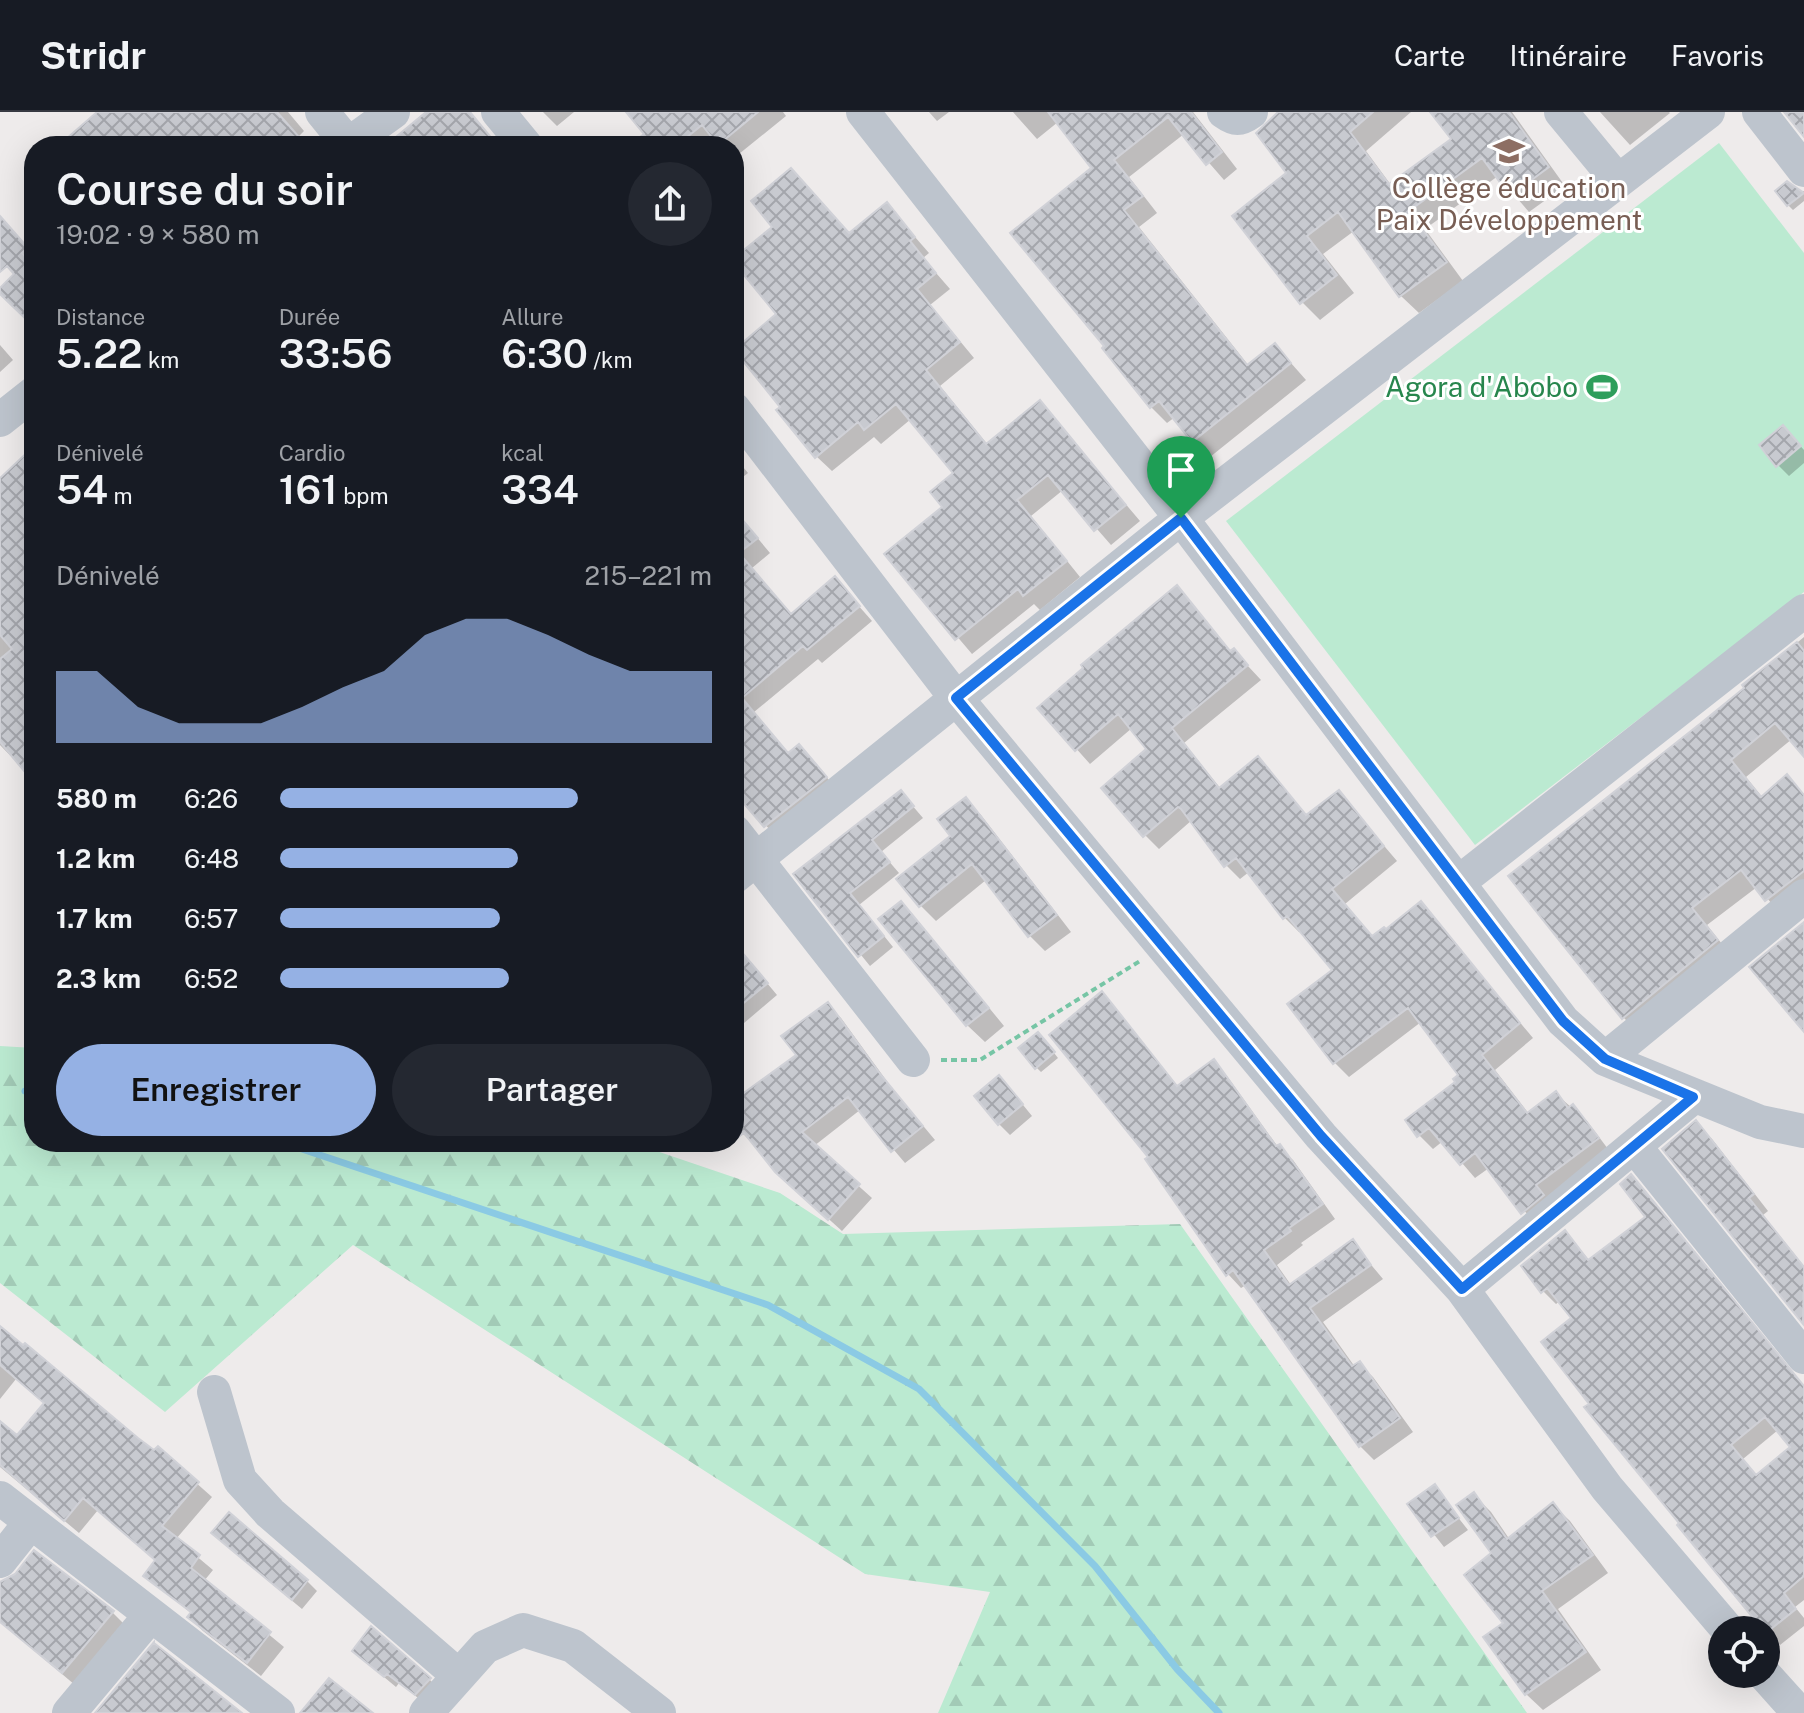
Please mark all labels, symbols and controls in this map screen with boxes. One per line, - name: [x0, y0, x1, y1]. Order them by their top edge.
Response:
- text: Stridr: [40, 33, 146, 78]
- text: Carte: [1394, 39, 1465, 72]
- text: Itinéraire: [1509, 39, 1627, 72]
- text: Favoris: [1671, 39, 1764, 72]
- school or university icon: Collège éducation Paix Développement: [1492, 134, 1526, 168]
- button: share: [628, 162, 712, 246]
- text: Course du soir: [56, 163, 353, 215]
- place label: Collège éducation Paix Développement: [1376, 171, 1642, 236]
- text: 19:02 · 9 × 580 m: [56, 219, 259, 250]
- text: Distance: [56, 304, 145, 330]
- text: Durée: [279, 304, 340, 330]
- text: Allure: [501, 304, 563, 330]
- text: 5.22: [56, 330, 143, 377]
- text: 33:56: [279, 330, 392, 377]
- text: 6:30: [501, 330, 588, 377]
- text: km: [143, 347, 179, 373]
- text: /km: [588, 347, 632, 373]
- place label: Agora d'Abobo: [1385, 370, 1578, 403]
- sports icon: Agora d'Abobo: [1585, 370, 1619, 404]
- pin: [1147, 436, 1215, 518]
- text: Dénivelé: [56, 440, 144, 466]
- text: Cardio: [279, 440, 345, 466]
- text: kcal: [501, 440, 544, 466]
- icon: arrive: [1159, 448, 1203, 492]
- text: 54: [56, 466, 108, 513]
- text: 161: [279, 466, 338, 513]
- text: 334: [501, 466, 579, 513]
- text: m: [108, 483, 133, 509]
- text: bpm: [338, 483, 388, 509]
- text: Dénivelé: [56, 560, 160, 591]
- text: 215–221 m: [584, 560, 712, 591]
- text: 580 m: [56, 783, 137, 814]
- text: 6:26: [184, 783, 238, 814]
- text: 1.2 km: [56, 843, 135, 874]
- text: 6:48: [184, 843, 239, 874]
- text: 1.7 km: [56, 903, 133, 934]
- text: 6:57: [184, 903, 238, 934]
- text: 2.3 km: [56, 963, 141, 994]
- text: 6:52: [184, 963, 238, 994]
- button: Enregistrer: [56, 1044, 376, 1136]
- button: Partager: [392, 1044, 712, 1136]
- map controls: [1708, 1616, 1780, 1688]
- button: locate: [1708, 1616, 1780, 1688]

